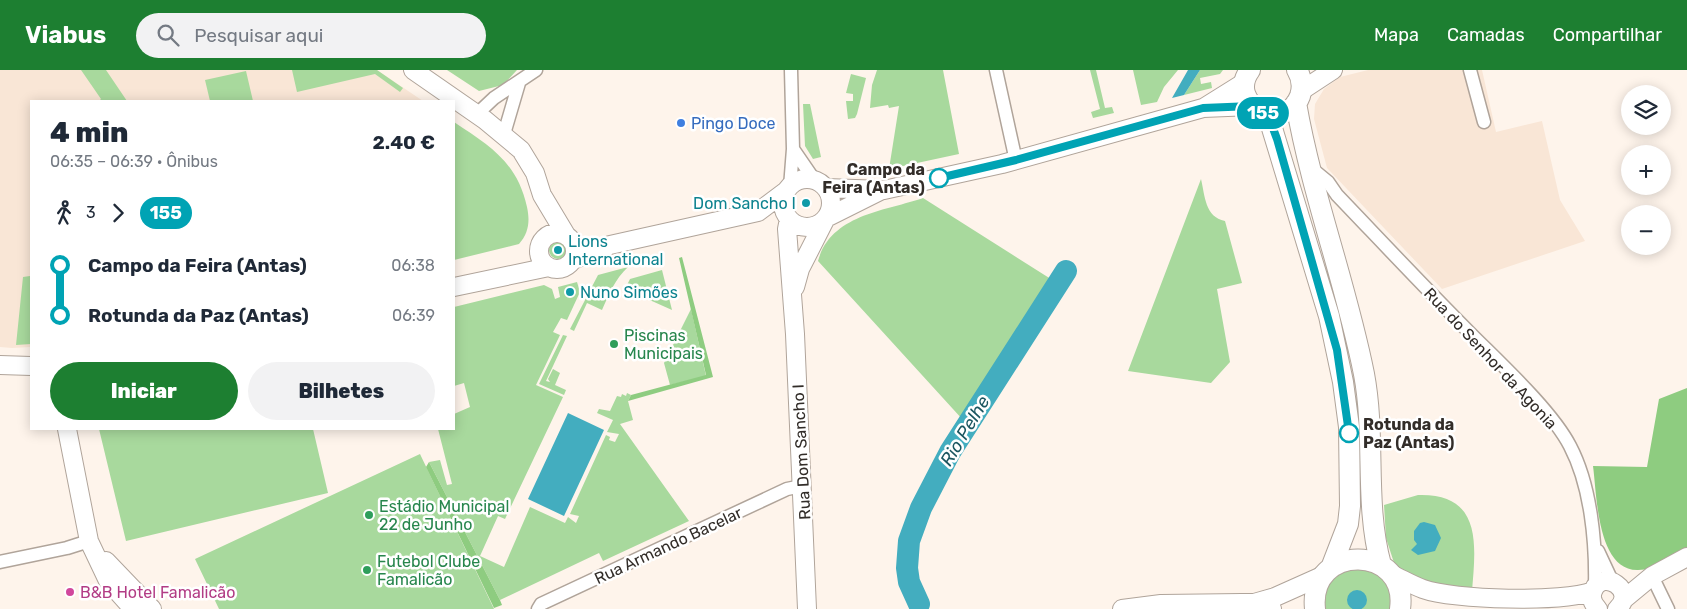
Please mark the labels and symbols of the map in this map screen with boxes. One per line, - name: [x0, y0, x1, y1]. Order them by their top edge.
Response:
- line badge: 155: [1234, 97, 1292, 129]
- place label: Pingo Doce: [691, 114, 776, 133]
- marker: Pingo Doce: [675, 117, 687, 129]
- place label: Campo da Feira (Antas): [822, 160, 925, 197]
- marker: Campo da Feira (Antas): [929, 168, 949, 188]
- place label: Dom Sancho I: [693, 194, 796, 213]
- marker: Dom Sancho I: [800, 197, 812, 209]
- place label: Lions International: [568, 232, 663, 269]
- marker: Lions International: [552, 244, 564, 256]
- place label: Nuno Simões: [580, 283, 678, 302]
- street label: Rua do Senhor da Agonia: [1420, 284, 1561, 433]
- marker: Nuno Simões: [564, 286, 576, 298]
- place label: Piscinas Municipais: [624, 326, 703, 363]
- marker: Piscinas Municipais: [608, 338, 620, 350]
- street label: Rua Dom Sancho I: [788, 384, 815, 520]
- water label: Rio Pelhe: [935, 392, 995, 470]
- place label: Rotunda da Paz (Antas): [1363, 415, 1454, 452]
- marker: Rotunda da Paz (Antas): [1339, 423, 1359, 443]
- place label: Estádio Municipal 22 de Junho: [379, 497, 509, 534]
- street label: Rua Armando Bacelar: [591, 503, 745, 588]
- marker: Estádio Municipal 22 de Junho: [363, 509, 375, 521]
- place label: Futebol Clube Famalicão: [377, 552, 480, 589]
- marker: Futebol Clube Famalicão: [361, 564, 373, 576]
- place label: B&B Hotel Famalicão: [80, 583, 235, 602]
- marker: B&B Hotel Famalicão: [64, 586, 76, 598]

